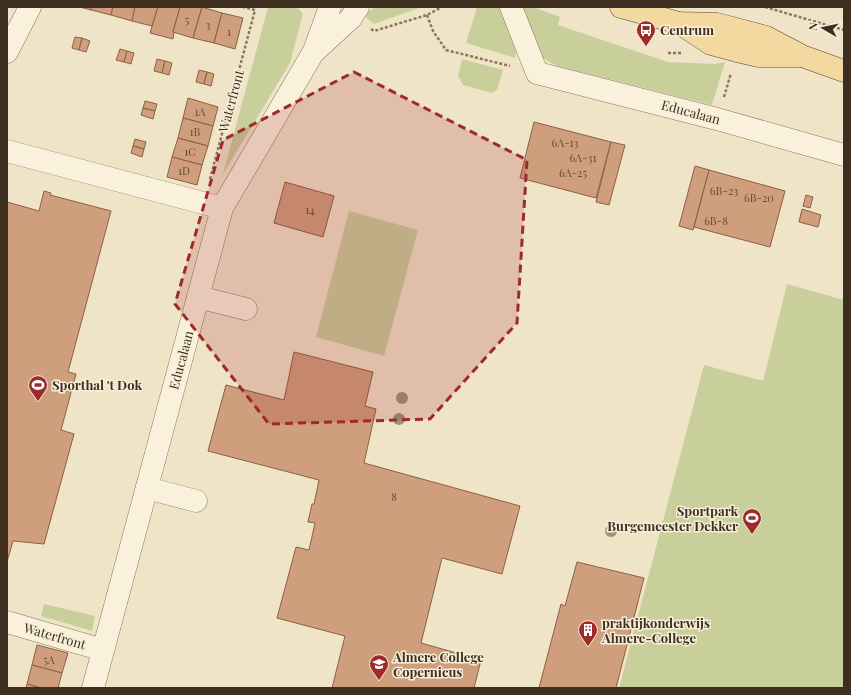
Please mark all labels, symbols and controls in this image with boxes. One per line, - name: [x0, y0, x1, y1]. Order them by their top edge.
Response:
- north arrow: [803, 8, 843, 48]
- house number: 5: [185, 12, 190, 27]
- house number: 3: [206, 17, 211, 32]
- bus stop icon: Centrum: [635, 19, 657, 47]
- place label: Centrum: [660, 21, 714, 38]
- text: N: [805, 21, 821, 31]
- house number: 1: [227, 24, 231, 39]
- street label: Waterfront: [214, 67, 247, 135]
- street label: Educalaan: [660, 96, 723, 128]
- house number: 1A: [195, 104, 206, 119]
- house number: 1B: [190, 124, 201, 139]
- house number: 6A-13: [552, 135, 579, 150]
- house number: 1C: [184, 144, 196, 159]
- house number: 6A-31: [569, 150, 597, 165]
- house number: 1D: [178, 163, 190, 178]
- house number: 6A-25: [559, 165, 587, 180]
- house number: 6B-23: [710, 183, 738, 198]
- house number: 6B-20: [744, 190, 774, 205]
- house number: 14: [305, 202, 315, 217]
- house number: 6B-8: [704, 213, 728, 228]
- street label: Educalaan: [165, 328, 197, 391]
- sports icon: Sporthal 't Dok: [27, 374, 49, 402]
- place label: Sporthal 't Dok: [52, 376, 142, 393]
- house number: 8: [391, 489, 397, 504]
- place label: Sportpark Burgemeester Dekker: [607, 502, 738, 534]
- sports icon: Sportpark Burgemeester Dekker: [741, 507, 763, 535]
- place label: praktijkonderwijs Almere-College: [601, 614, 710, 646]
- street label: Waterfront: [21, 618, 89, 653]
- building icon: praktijkonderwijs Almere-College: [577, 619, 599, 647]
- place label: Almere College Copernicus: [392, 648, 484, 680]
- house number: 5A: [43, 652, 55, 667]
- school or university icon: Almere College Copernicus: [368, 653, 390, 681]

